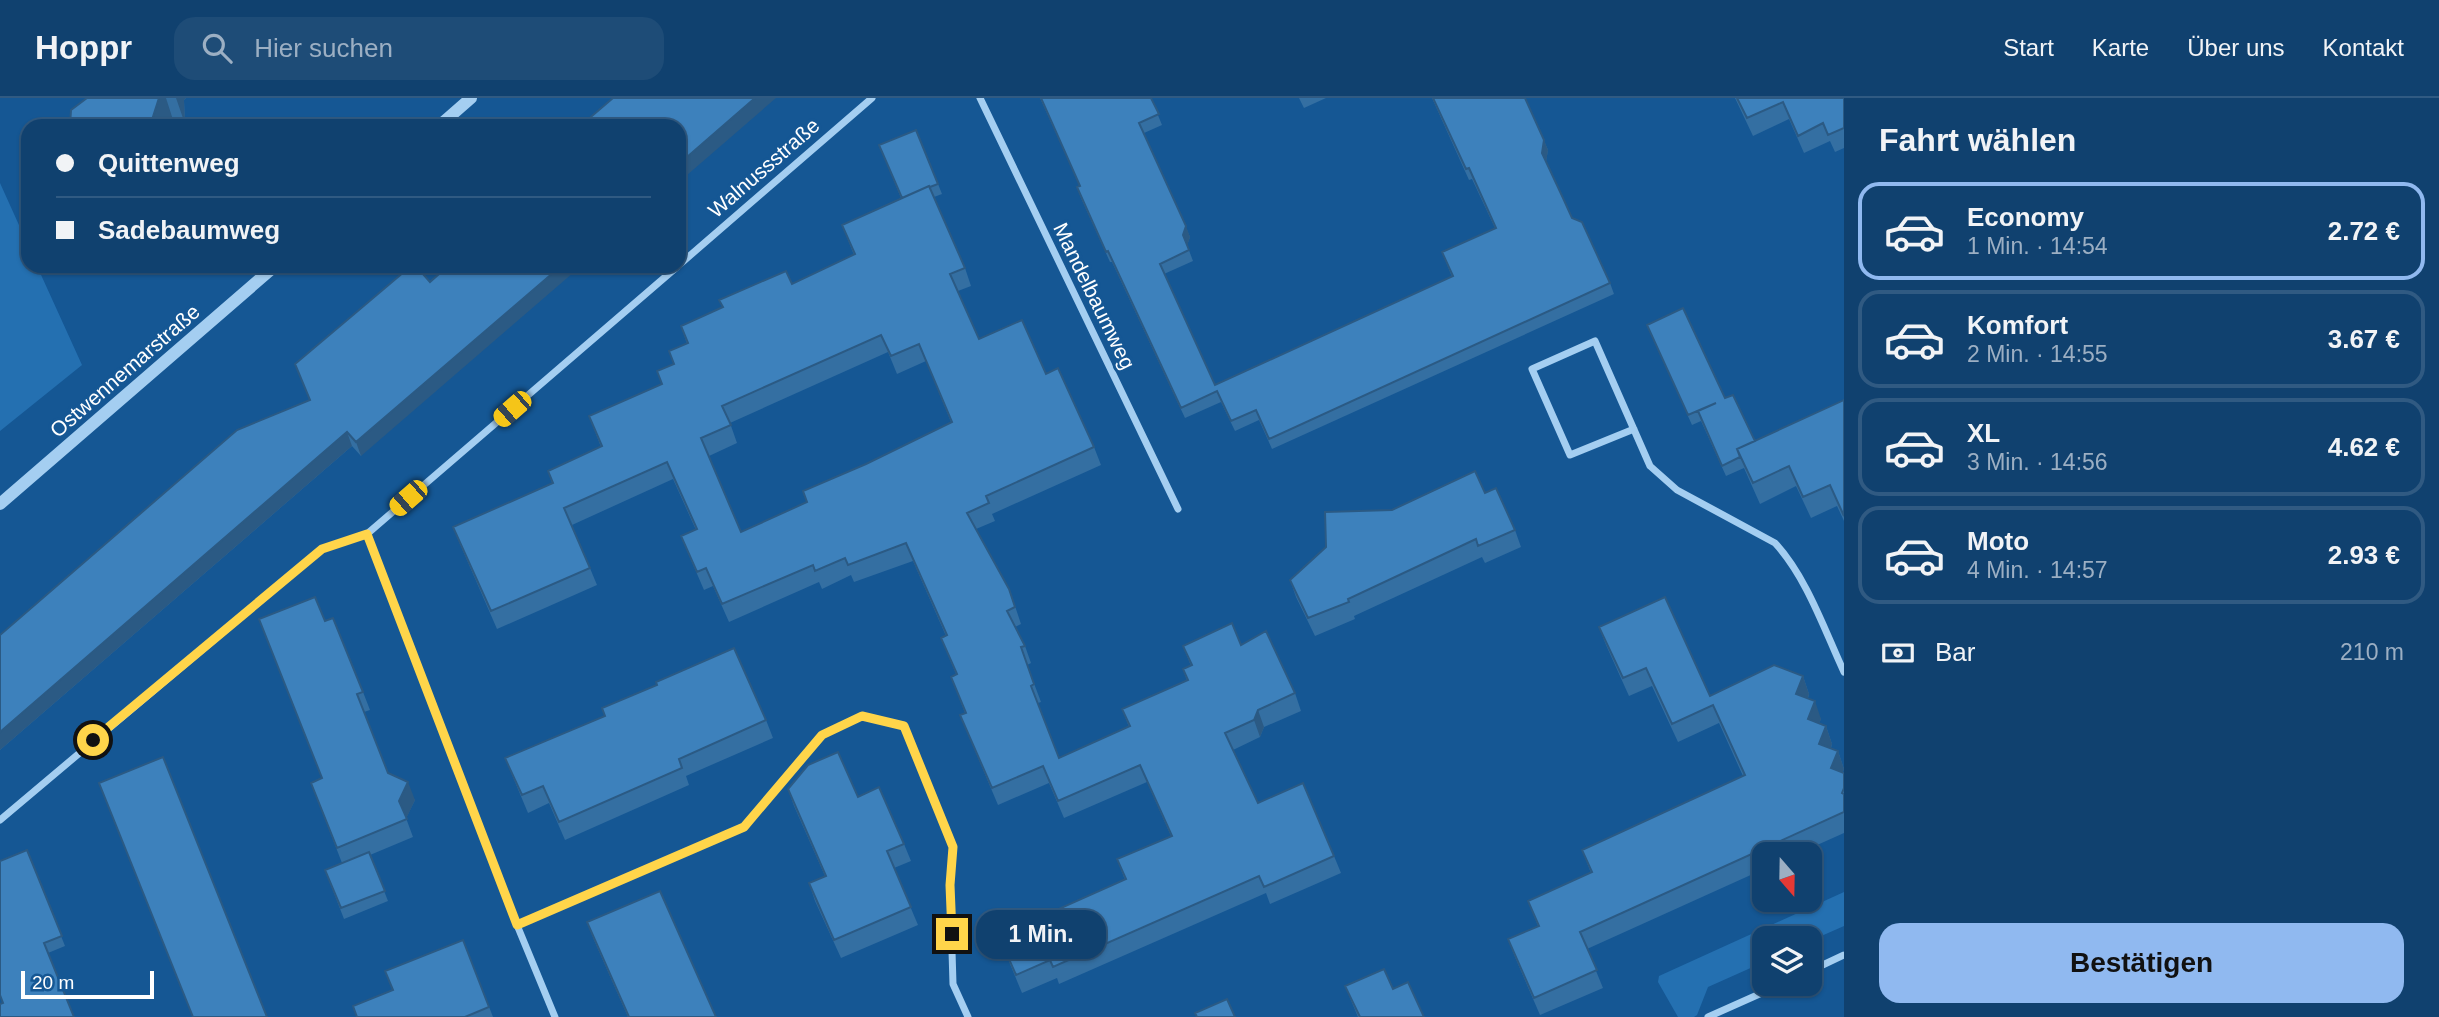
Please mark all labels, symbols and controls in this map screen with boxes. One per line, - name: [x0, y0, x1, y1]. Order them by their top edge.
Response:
- search box: [174, 17, 664, 80]
- text: Hoppr: [35, 29, 132, 66]
- icon: search: [198, 29, 236, 67]
- text: Hier suchen: [254, 33, 393, 63]
- text: Start: [2003, 34, 2054, 61]
- text: Karte: [2092, 34, 2149, 61]
- text: Über uns: [2187, 34, 2285, 61]
- text: Kontakt: [2323, 34, 2404, 61]
- street label: Walnussstraße: [704, 113, 824, 222]
- text: Fahrt wählen: [1879, 122, 2076, 158]
- text: Quittenweg: [98, 148, 240, 178]
- icon: car: [1883, 200, 1946, 263]
- text: Economy: [1967, 202, 2084, 232]
- text: Sadebaumweg: [98, 215, 280, 245]
- text: 2.72 €: [2328, 216, 2400, 246]
- street label: Mandelbaumweg: [1049, 219, 1140, 373]
- text: 1 Min. · 14:54: [1967, 233, 2108, 259]
- street label: Ostwennemarstraße: [45, 300, 204, 442]
- icon: car: [1883, 308, 1946, 371]
- text: Komfort: [1967, 310, 2068, 340]
- text: 3.67 €: [2328, 324, 2400, 354]
- text: 2 Min. · 14:55: [1967, 341, 2108, 367]
- car: [490, 387, 535, 431]
- icon: car: [1883, 416, 1946, 479]
- text: XL: [1967, 418, 2000, 448]
- text: 4.62 €: [2328, 432, 2400, 462]
- text: 3 Min. · 14:56: [1967, 449, 2108, 475]
- car: [386, 476, 431, 520]
- icon: car: [1883, 524, 1946, 587]
- text: Moto: [1967, 526, 2029, 556]
- text: 2.93 €: [2328, 540, 2400, 570]
- text: 4 Min. · 14:57: [1967, 557, 2108, 583]
- icon: cash: [1879, 634, 1917, 672]
- text: Bar: [1935, 637, 1975, 667]
- text: 210 m: [2340, 639, 2404, 665]
- route start: [77, 724, 109, 756]
- north arrow: [1752, 842, 1822, 912]
- map controls: [1752, 842, 1822, 996]
- callout: 1 Min.: [976, 910, 1106, 958]
- route end: [936, 918, 968, 950]
- text: 1 Min.: [1008, 921, 1074, 947]
- button: Bestätigen: [1879, 923, 2404, 1003]
- button: layers: [1752, 926, 1822, 996]
- scale bar: [21, 968, 154, 1000]
- text: 20 m: [32, 972, 74, 993]

